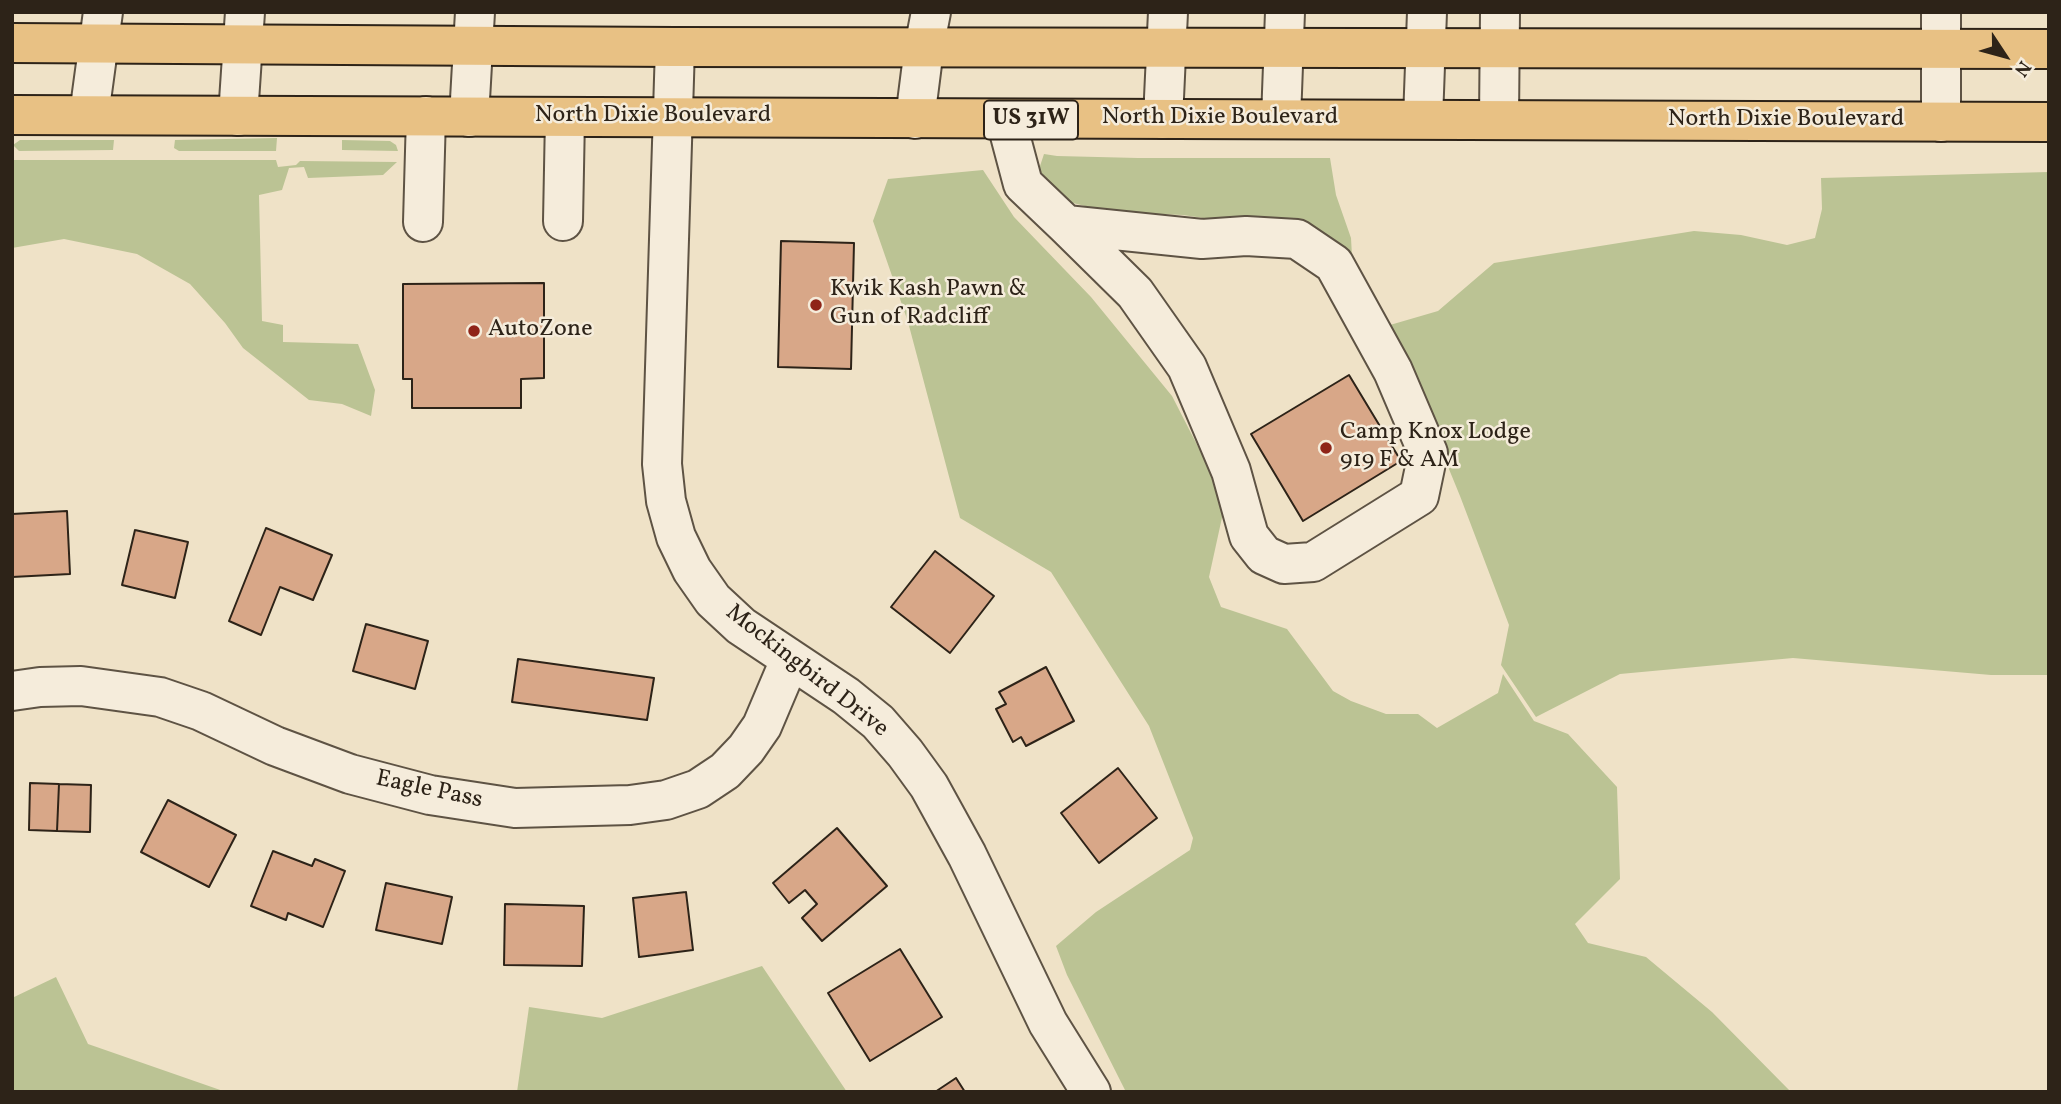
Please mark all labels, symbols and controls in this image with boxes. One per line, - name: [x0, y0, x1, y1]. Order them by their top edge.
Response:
- north arrow: [1970, 21, 2040, 91]
- text: N: [2007, 55, 2037, 82]
- road number: US 31W: [984, 100, 1078, 140]
- street label: North Dixie Boulevard: [535, 103, 771, 131]
- street label: North Dixie Boulevard: [1102, 105, 1338, 133]
- street label: North Dixie Boulevard: [1668, 107, 1904, 135]
- place label: Kwik Kash Pawn & Gun of Radcliff: [830, 277, 1027, 333]
- marker: Kwik Kash Pawn & Gun of Radcliff: [808, 297, 824, 313]
- place label: AutoZone: [488, 317, 593, 345]
- marker: AutoZone: [466, 323, 482, 339]
- place label: Camp Knox Lodge 919 F & AM: [1340, 420, 1531, 476]
- marker: Camp Knox Lodge 919 F & AM: [1318, 440, 1334, 456]
- street label: Mockingbird Drive: [719, 599, 893, 745]
- street label: Eagle Pass: [373, 766, 485, 816]

